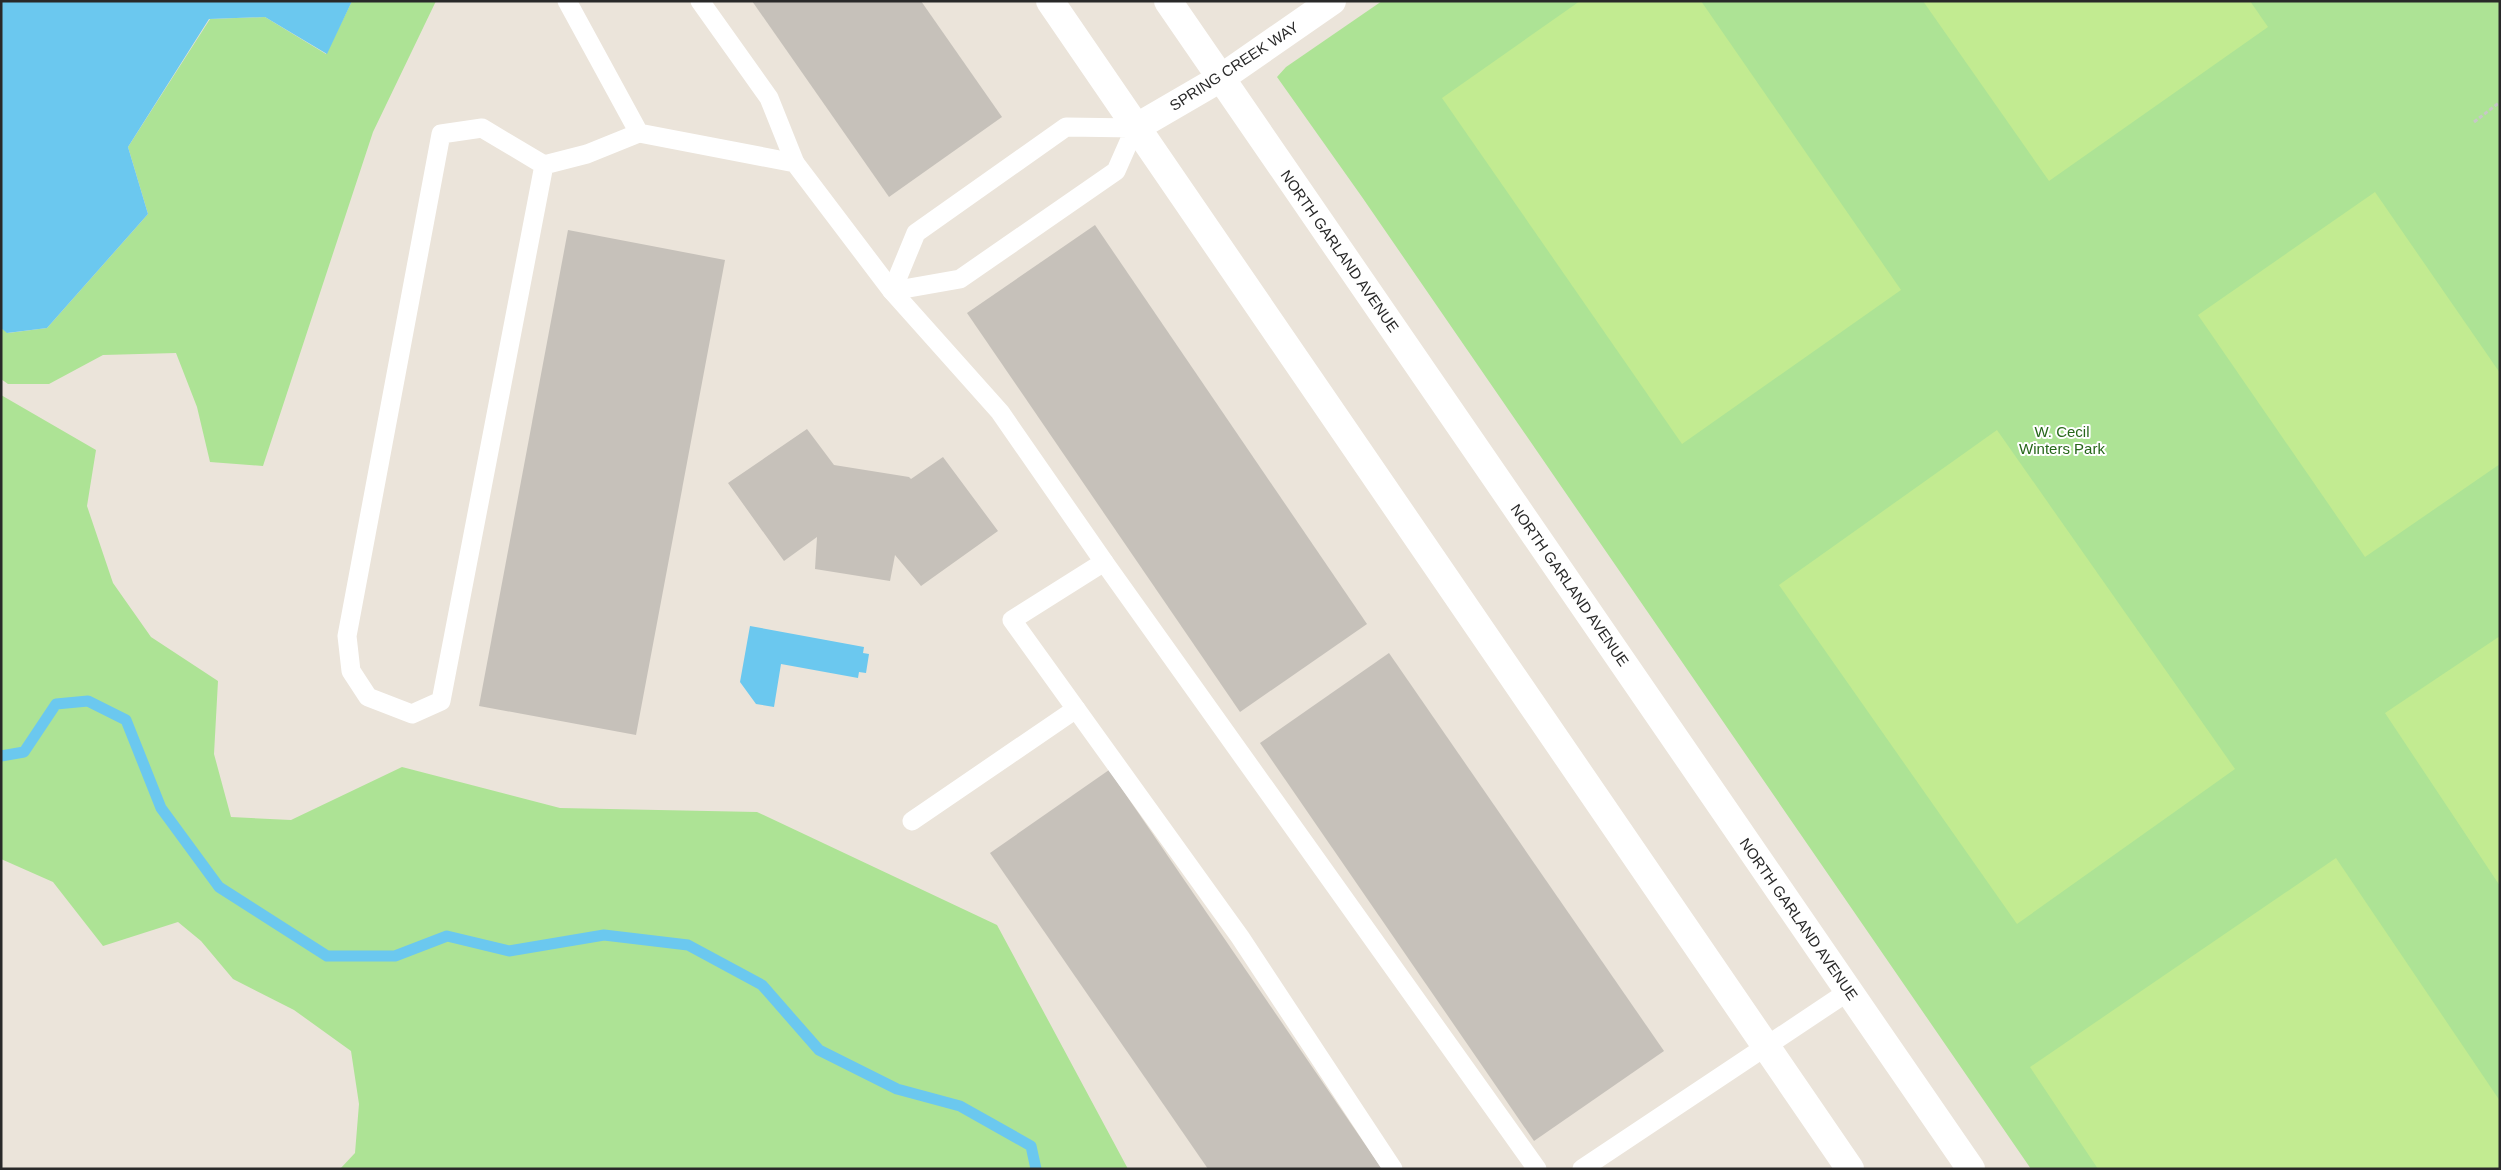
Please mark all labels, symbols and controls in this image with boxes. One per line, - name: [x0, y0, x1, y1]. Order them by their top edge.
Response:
- street label: SPRING CREEK WAY: [1166, 18, 1302, 114]
- street label: NORTH GARLAND AVENUE: [1277, 167, 1403, 335]
- park label: W. Cecil Winters Park: [2019, 423, 2105, 457]
- street label: NORTH GARLAND AVENUE: [1507, 501, 1633, 669]
- street label: NORTH GARLAND AVENUE: [1736, 835, 1862, 1003]

